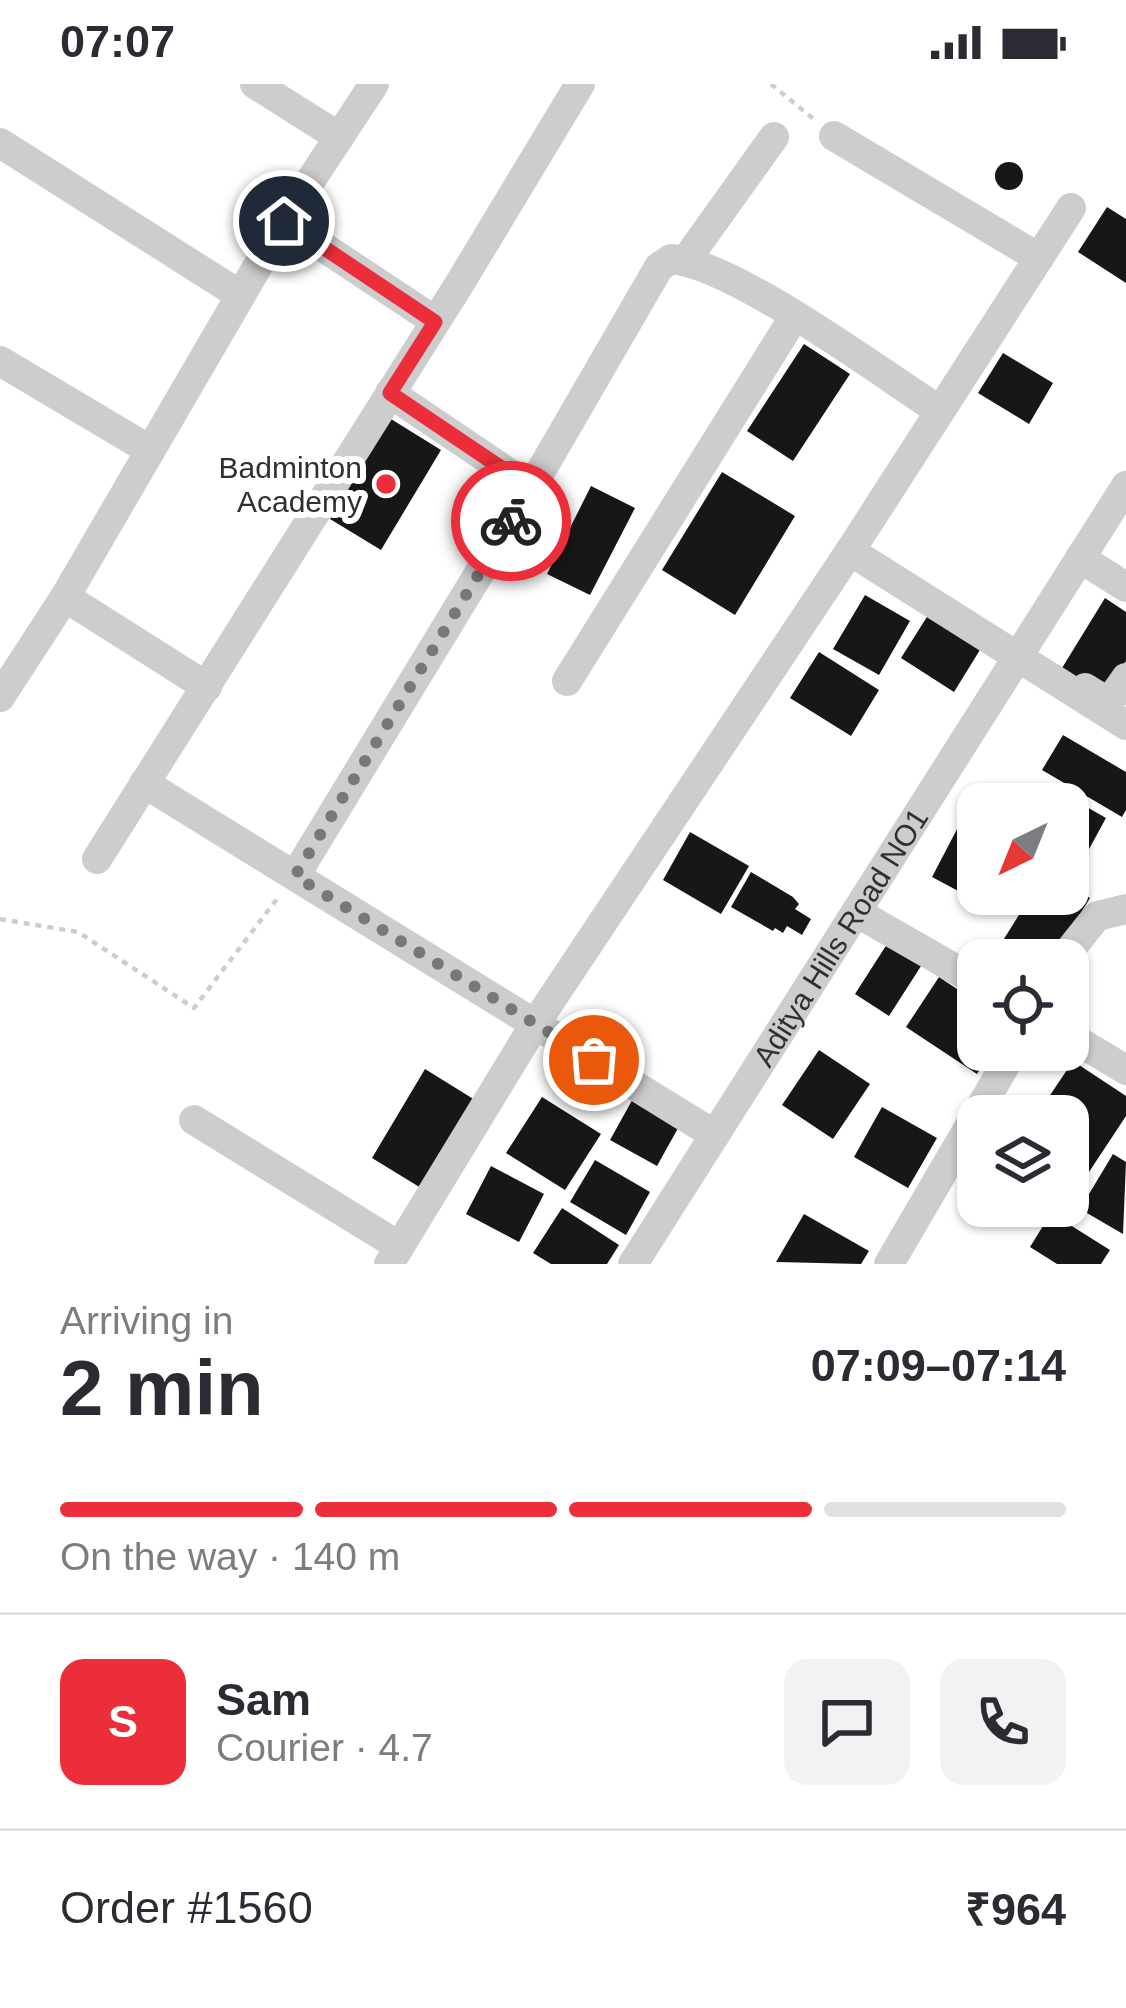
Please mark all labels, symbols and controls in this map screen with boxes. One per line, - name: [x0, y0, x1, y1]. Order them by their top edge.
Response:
- text: 07:07: [60, 16, 175, 67]
- pin: [233, 170, 335, 272]
- icon: home: [251, 188, 317, 254]
- place label: Badminton Academy: [219, 451, 362, 518]
- courier: [451, 461, 571, 581]
- marker: Badminton Academy: [373, 471, 399, 497]
- icon: bike: [478, 488, 544, 554]
- north arrow: [957, 783, 1089, 915]
- map controls: [957, 783, 1089, 1227]
- street label: Aditya Hills Road NO1: [746, 802, 934, 1072]
- button: locate: [957, 939, 1089, 1071]
- pin: [543, 1009, 645, 1111]
- icon: bag: [561, 1027, 627, 1093]
- button: layers: [957, 1095, 1089, 1227]
- text: Arriving in: [60, 1299, 233, 1342]
- text: 07:09–07:14: [811, 1340, 1066, 1391]
- text: 2 min: [60, 1344, 264, 1432]
- text: On the way · 140 m: [60, 1535, 400, 1578]
- button: chat: [784, 1659, 910, 1785]
- button: phone: [940, 1659, 1066, 1785]
- text: Sam: [216, 1674, 311, 1725]
- text: S: [108, 1696, 138, 1747]
- text: Courier · 4.7: [216, 1726, 433, 1769]
- text: Order #1560: [60, 1882, 313, 1933]
- text: ₹964: [965, 1884, 1066, 1935]

